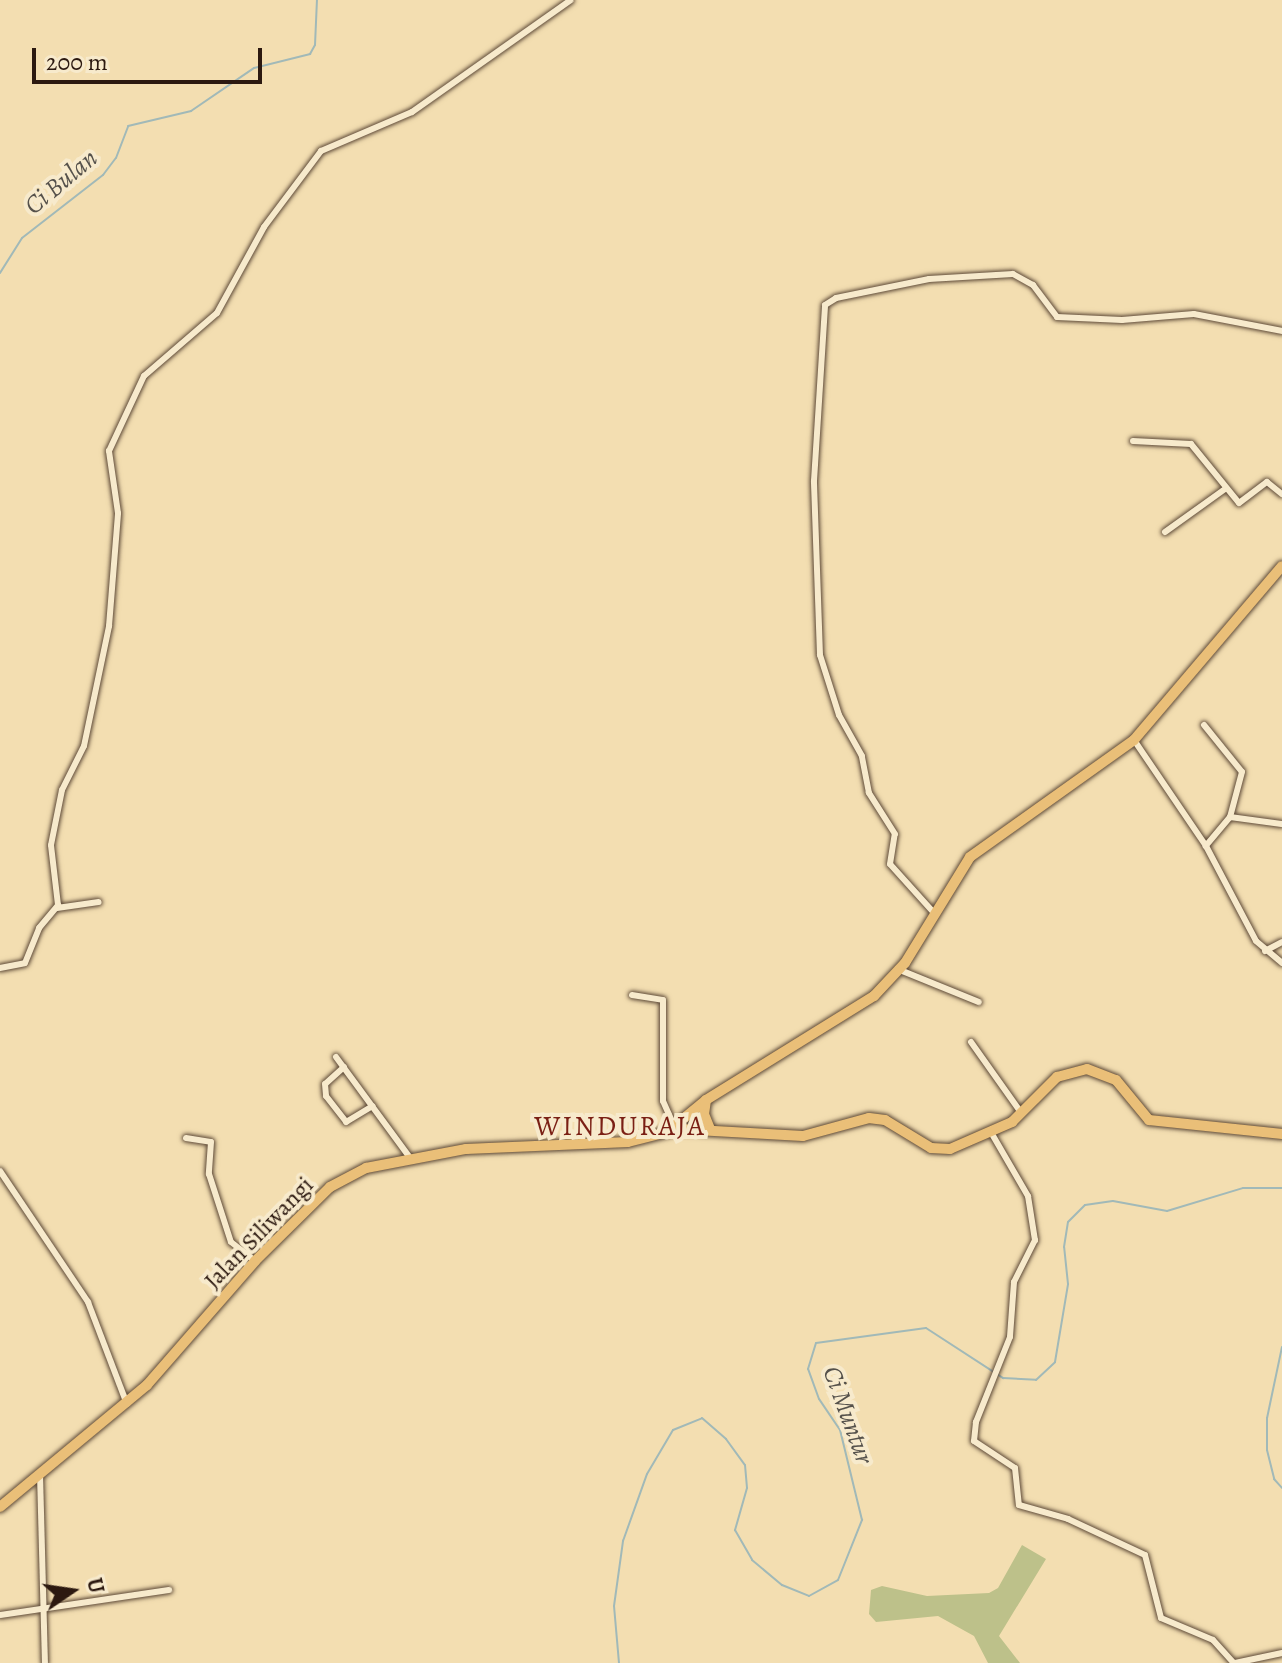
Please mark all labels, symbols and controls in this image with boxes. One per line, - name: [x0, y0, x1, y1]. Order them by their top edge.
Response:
- scale bar: [36, 32, 266, 82]
- text: 200 m: [46, 46, 108, 78]
- water label: Ci Bulan: [18, 143, 104, 221]
- district label: WINDURAJA: [534, 1109, 706, 1143]
- street label: Jalan Siliwangi: [198, 1171, 320, 1295]
- water label: Ci Muntur: [816, 1362, 880, 1468]
- north arrow: [32, 1551, 112, 1631]
- text: U: [79, 1575, 112, 1596]

